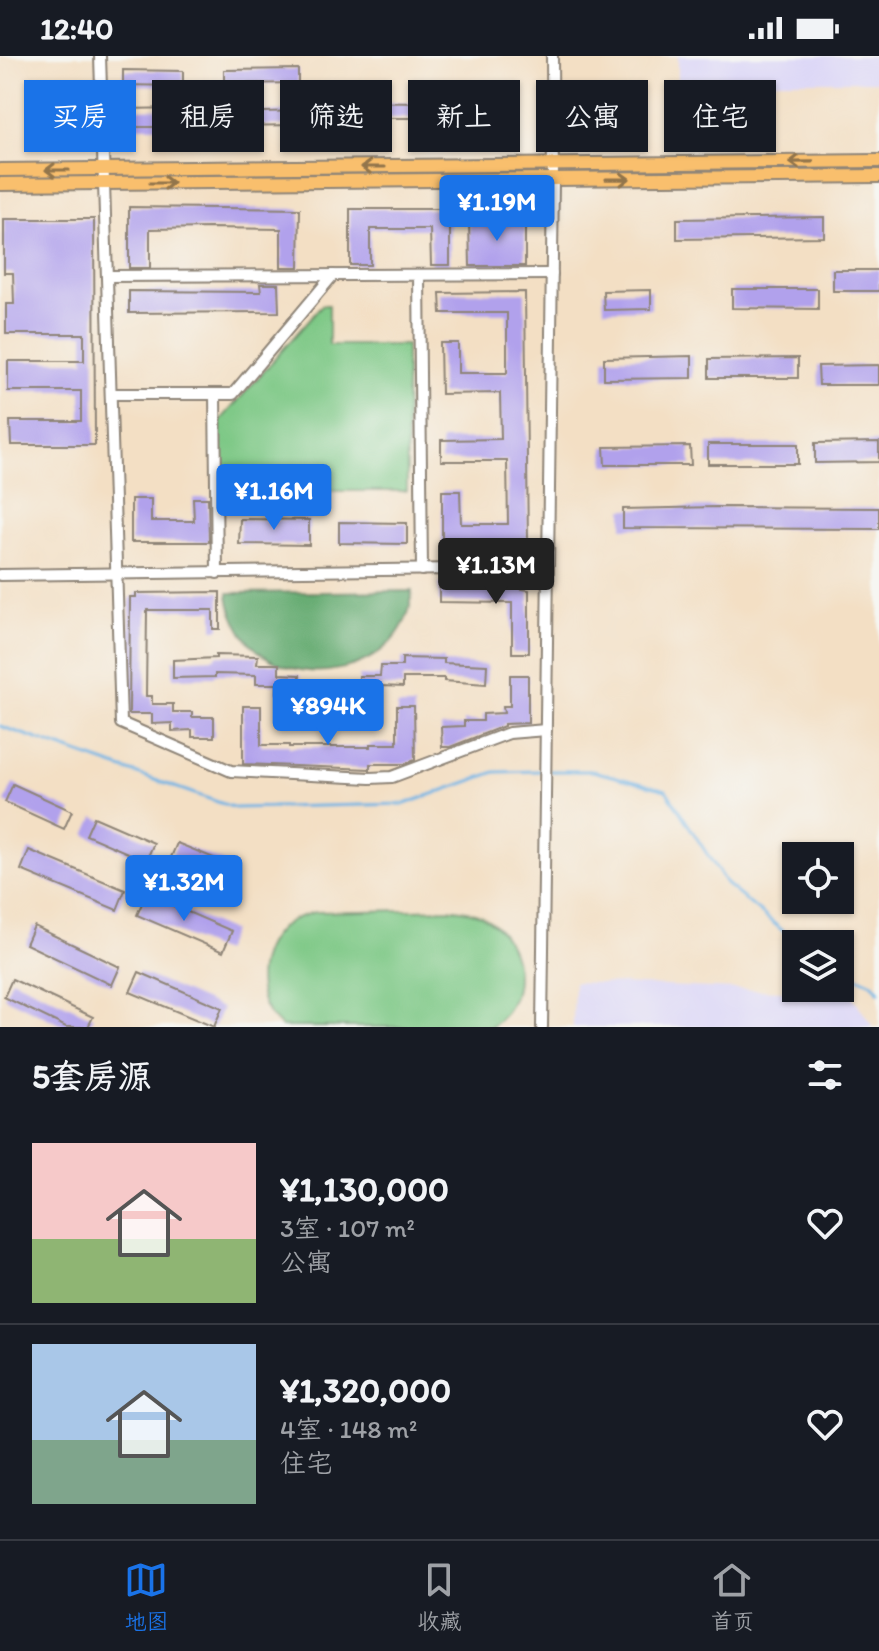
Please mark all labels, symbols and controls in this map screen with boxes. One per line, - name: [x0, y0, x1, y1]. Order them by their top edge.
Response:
- text: 12:40: [40, 10, 114, 47]
- chip: 买房: [24, 80, 136, 152]
- chip: 租房: [152, 80, 264, 152]
- chip: 筛选: [280, 80, 392, 152]
- chip: 新上: [408, 80, 520, 152]
- chip: 公寓: [536, 80, 648, 152]
- chip: 住宅: [664, 80, 776, 152]
- one-way arrow: [788, 154, 815, 170]
- one-way arrow: [360, 159, 387, 175]
- one-way arrow: [44, 162, 71, 178]
- one-way arrow: [604, 171, 631, 187]
- one-way arrow: [148, 175, 175, 191]
- pin: ¥1.19M: [432, 175, 562, 243]
- text: ¥1.19M: [457, 185, 537, 217]
- pin: ¥1.16M: [209, 464, 339, 532]
- text: ¥1.16M: [234, 474, 314, 506]
- pin: ¥1.13M: [431, 538, 561, 606]
- text: ¥1.13M: [456, 548, 536, 580]
- pin: ¥894K: [272, 679, 384, 747]
- text: ¥894K: [291, 689, 365, 721]
- map controls: [782, 842, 854, 1002]
- button: locate: [782, 842, 854, 914]
- pin: ¥1.32M: [119, 855, 249, 923]
- text: ¥1.32M: [143, 865, 225, 897]
- button: layers: [782, 930, 854, 1002]
- icon: filters: [803, 1053, 847, 1097]
- text: 5套房源: [32, 1056, 152, 1097]
- text: ¥1,130,000: [280, 1169, 449, 1210]
- icon: home: [96, 1175, 192, 1271]
- icon: heart: [803, 1201, 847, 1245]
- text: 3室 · 107 m²: [280, 1212, 415, 1244]
- text: 公寓: [280, 1246, 332, 1278]
- text: ¥1,320,000: [280, 1370, 451, 1411]
- icon: home: [96, 1376, 192, 1472]
- icon: heart: [803, 1402, 847, 1446]
- text: 4室 · 148 m²: [280, 1413, 417, 1445]
- text: 住宅: [280, 1447, 332, 1479]
- tab: 地图: [124, 1558, 169, 1635]
- tab: 收藏: [417, 1558, 462, 1635]
- tab: 首页: [710, 1558, 755, 1635]

